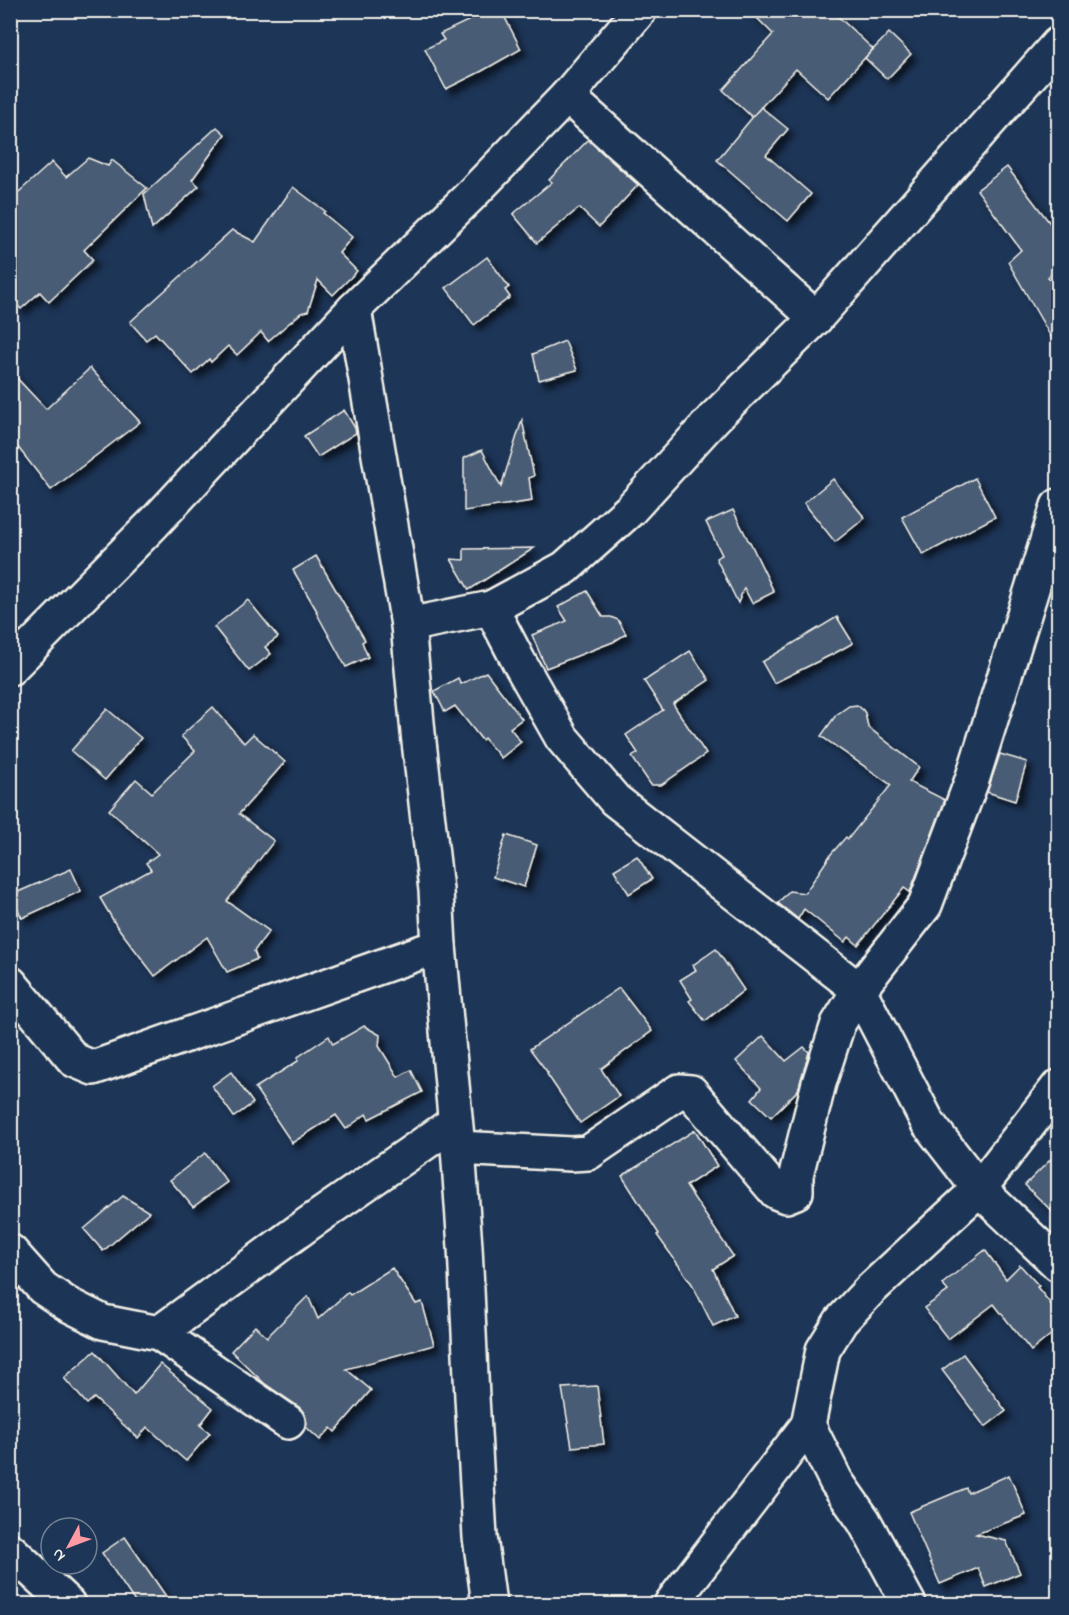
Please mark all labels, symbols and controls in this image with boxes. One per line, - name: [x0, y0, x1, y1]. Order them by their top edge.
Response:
- north arrow: [39, 1516, 99, 1576]
- text: N: [46, 1542, 72, 1566]

